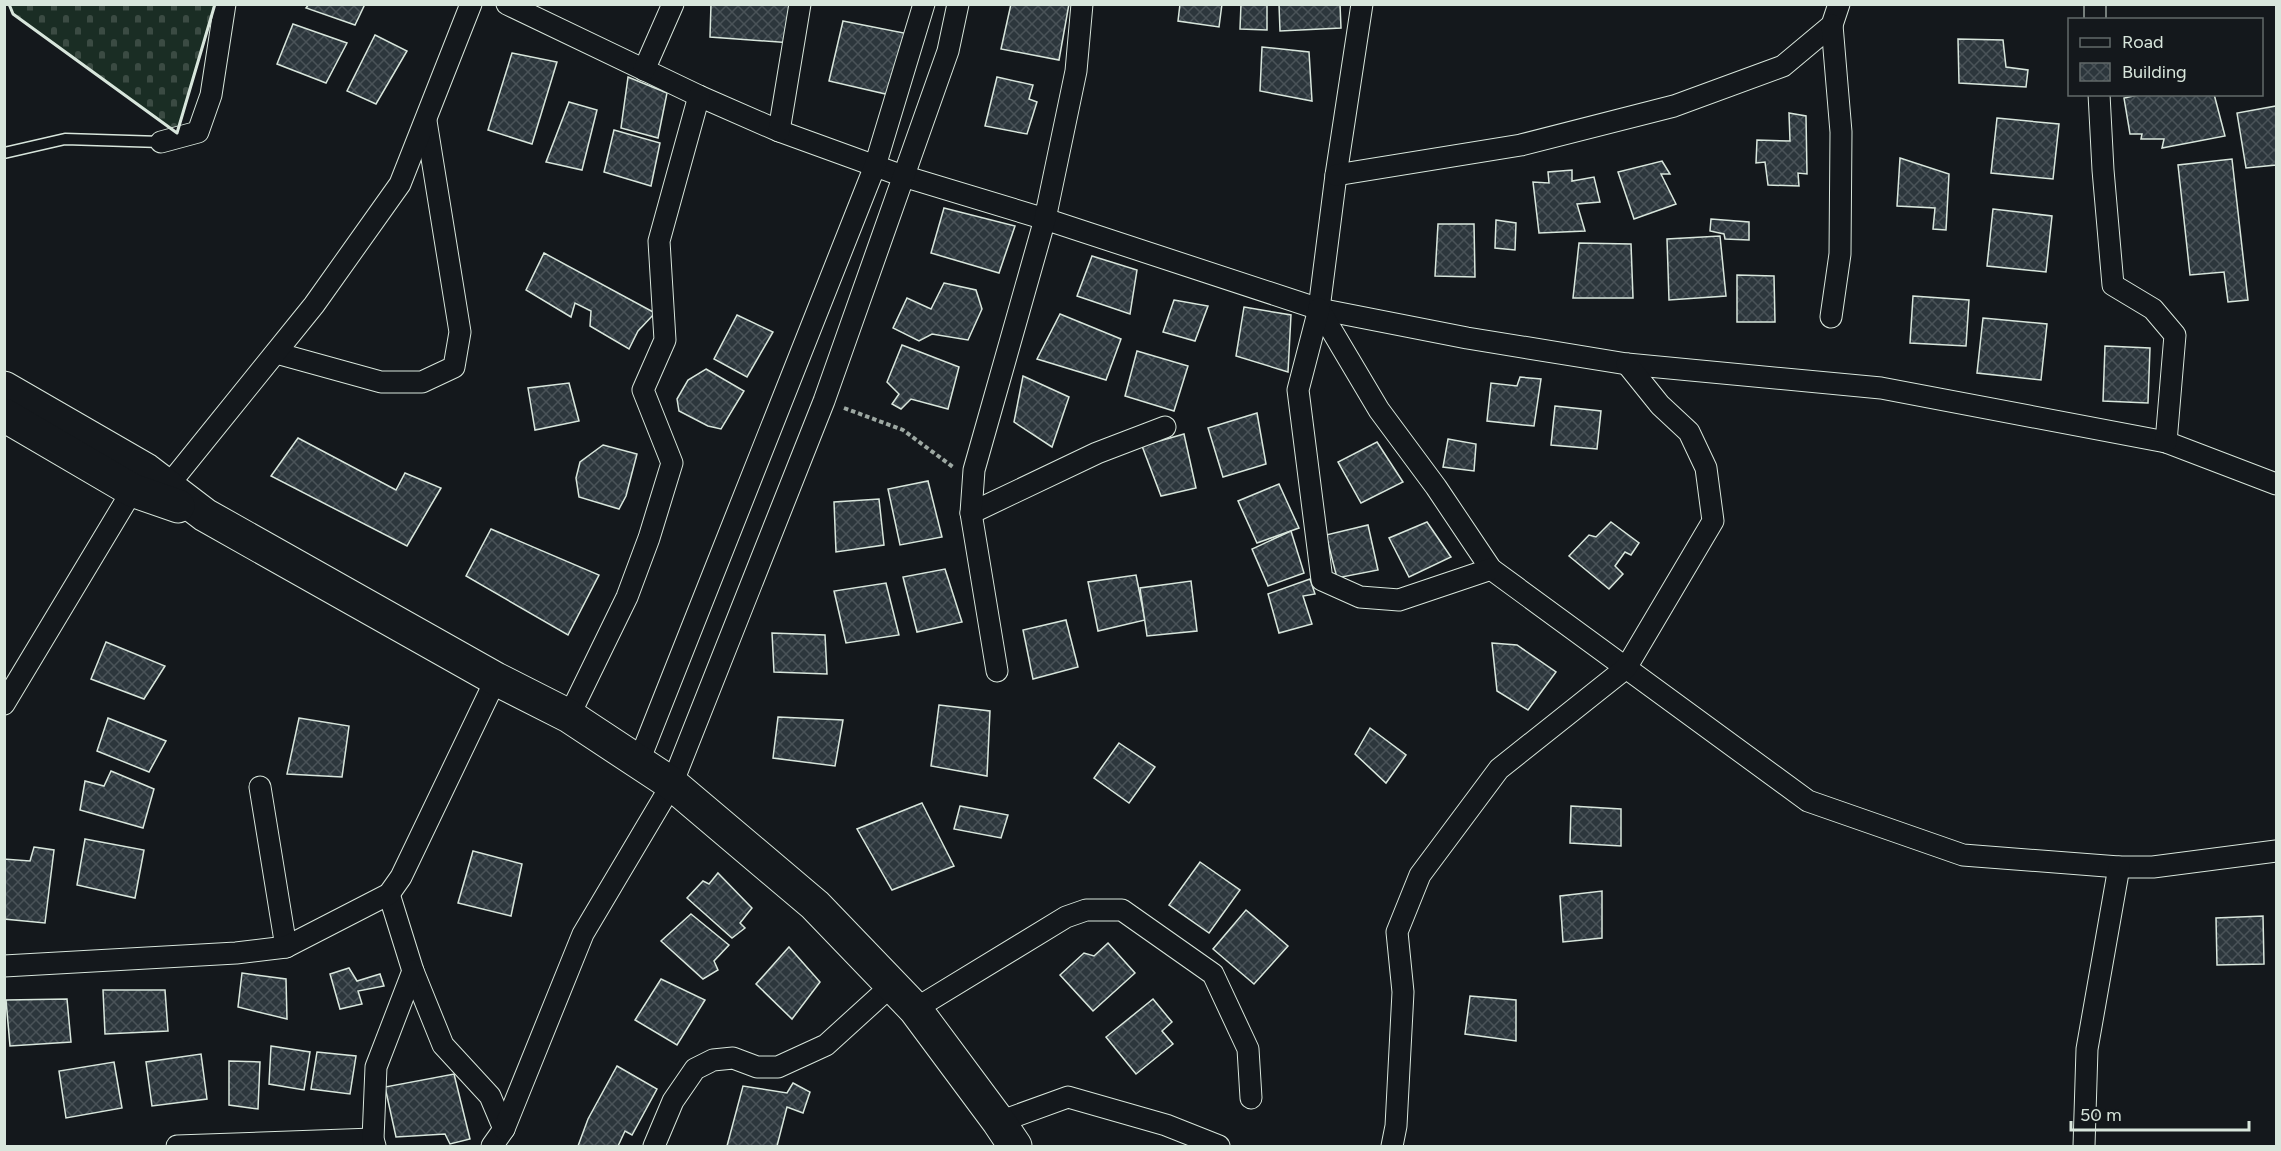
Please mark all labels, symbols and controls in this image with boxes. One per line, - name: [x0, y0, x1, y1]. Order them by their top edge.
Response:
- legend: [2068, 18, 2263, 96]
- text: Road: [2122, 31, 2163, 53]
- text: Building: [2122, 61, 2187, 83]
- scale bar: [2071, 1094, 2250, 1132]
- text: 50 m: [2080, 1104, 2122, 1126]

